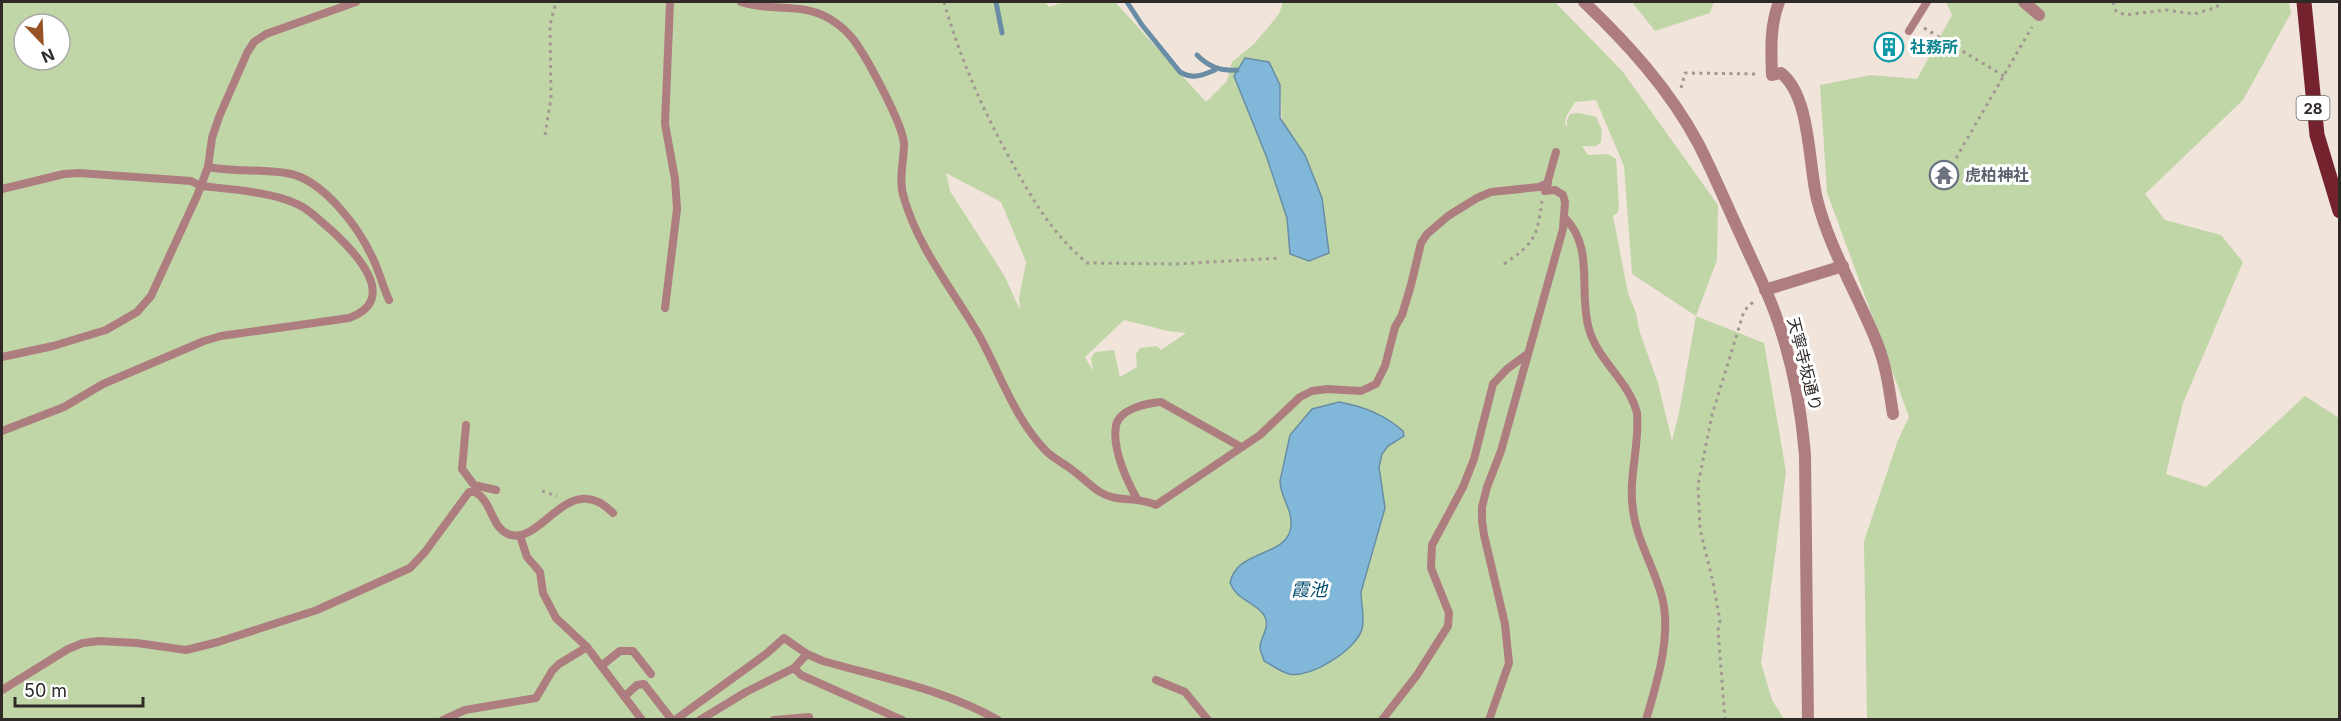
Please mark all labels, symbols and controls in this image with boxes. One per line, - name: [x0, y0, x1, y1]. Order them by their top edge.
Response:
- north arrow: [12, 12, 72, 72]
- building icon: 社務所: [1873, 31, 1905, 63]
- place label: 社務所: [1910, 37, 1958, 57]
- text: N: [38, 44, 57, 67]
- road number: 28: [2296, 96, 2330, 120]
- temple icon: 虎柏神社: [1928, 159, 1960, 191]
- place label: 虎柏神社: [1965, 165, 2029, 185]
- street label: 天寧寺坂通り: [1784, 315, 1826, 413]
- water label: 霞池: [1291, 579, 1329, 600]
- scale bar: [15, 670, 142, 708]
- text: 50 m: [24, 680, 67, 701]

